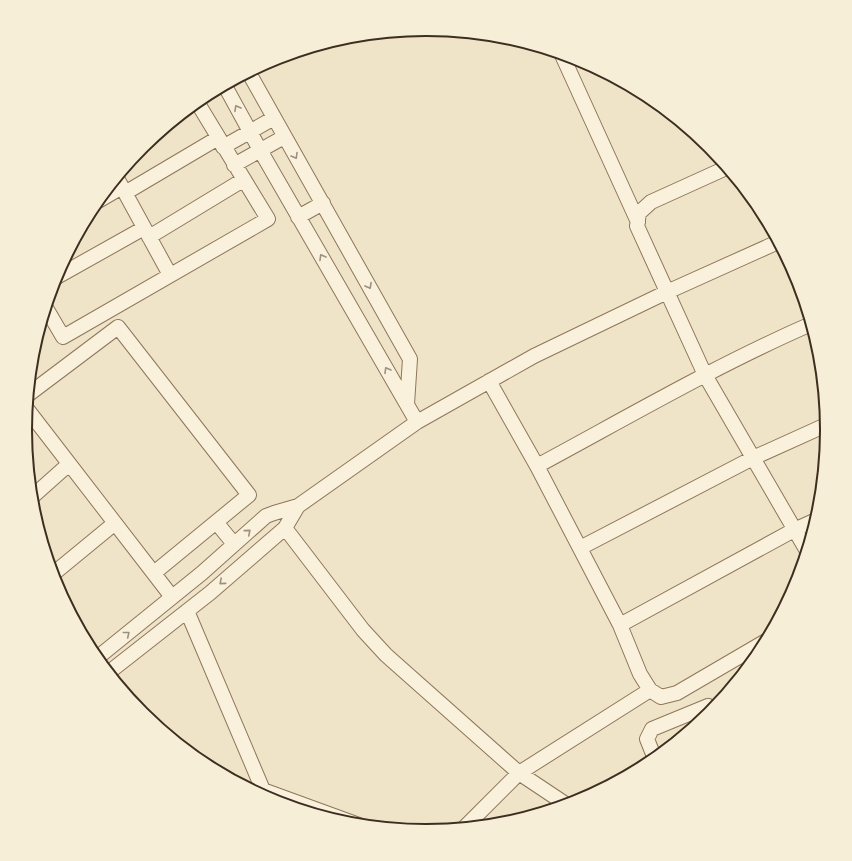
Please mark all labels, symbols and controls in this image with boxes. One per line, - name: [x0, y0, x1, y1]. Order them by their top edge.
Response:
- one-way arrow: [234, 105, 241, 112]
- one-way arrow: [291, 152, 298, 159]
- one-way arrow: [319, 254, 326, 261]
- one-way arrow: [365, 282, 372, 289]
- one-way arrow: [385, 367, 392, 374]
- one-way arrow: [243, 530, 251, 537]
- one-way arrow: [219, 578, 227, 585]
- one-way arrow: [122, 631, 130, 638]

